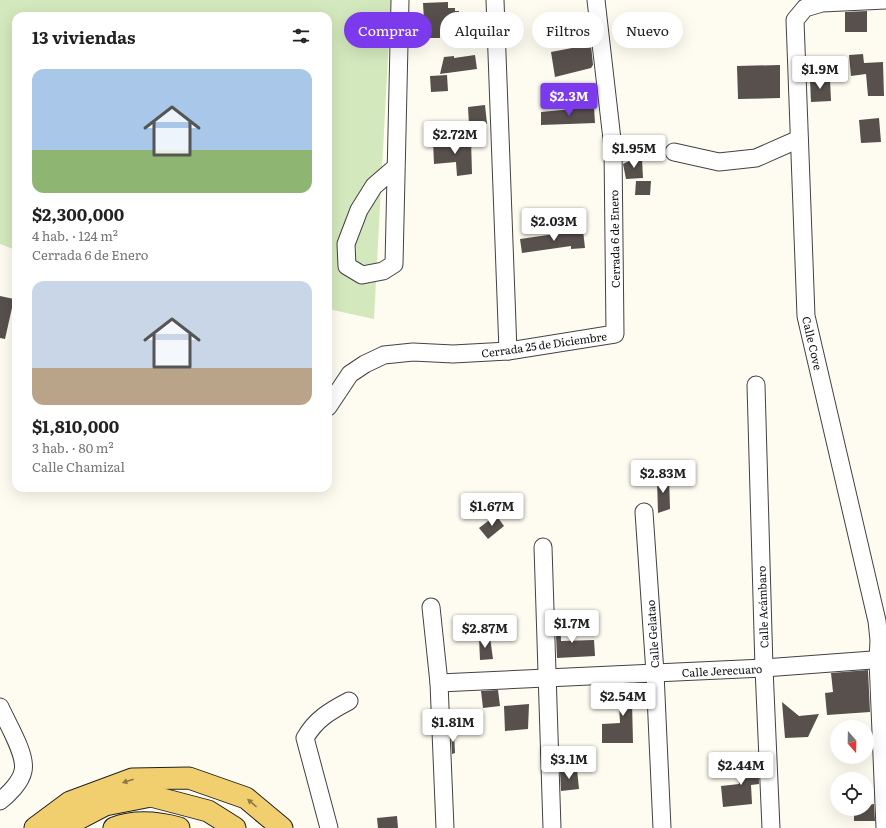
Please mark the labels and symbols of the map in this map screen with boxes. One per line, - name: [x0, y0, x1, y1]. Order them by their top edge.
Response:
- pin: $1.9M: [792, 56, 848, 90]
- pin: $2.3M: [541, 83, 597, 117]
- pin: $2.72M: [422, 121, 488, 155]
- pin: $1.95M: [601, 135, 667, 169]
- street label: Cerrada 6 de Enero: [605, 190, 623, 288]
- pin: $2.03M: [521, 208, 587, 242]
- street label: Calle Cove: [799, 315, 827, 372]
- street label: Cerrada 25 de Diciembre: [480, 327, 608, 361]
- pin: $2.83M: [630, 460, 696, 494]
- pin: $1.67M: [459, 493, 525, 527]
- street label: Calle Acámbaro: [753, 566, 771, 648]
- street label: Calle Gelatao: [642, 599, 662, 669]
- pin: $1.7M: [544, 610, 600, 644]
- pin: $2.87M: [452, 615, 518, 649]
- street label: Calle Jerecuaro: [681, 660, 763, 680]
- pin: $2.54M: [590, 683, 656, 717]
- pin: $1.81M: [420, 709, 486, 743]
- north arrow: [830, 720, 874, 764]
- pin: $3.1M: [541, 746, 597, 780]
- pin: $2.44M: [708, 752, 774, 786]
- one-way arrow: [121, 778, 133, 784]
- one-way arrow: [247, 798, 257, 807]

